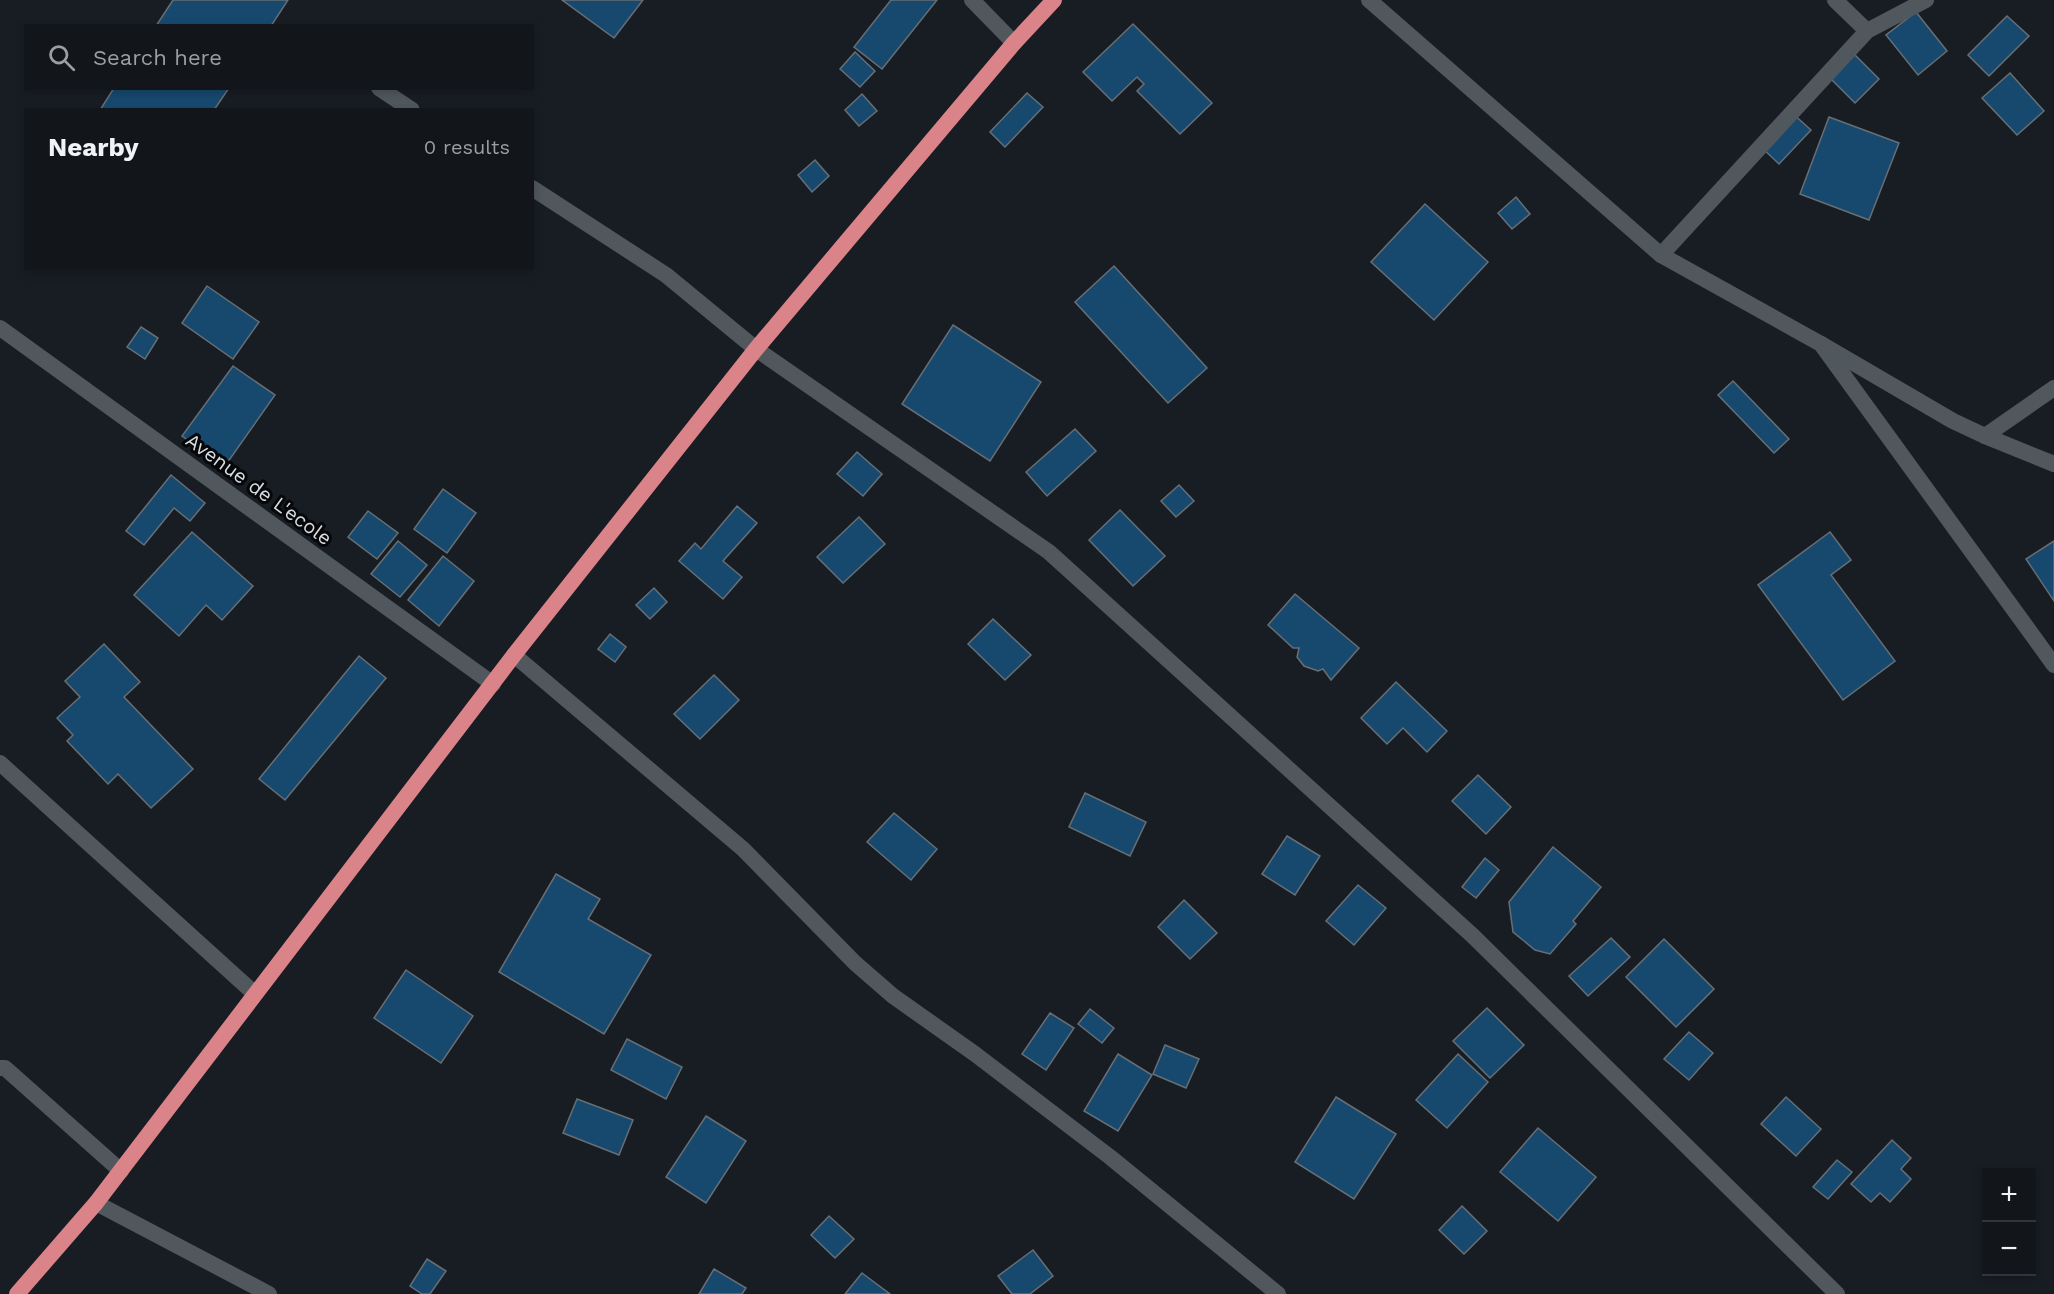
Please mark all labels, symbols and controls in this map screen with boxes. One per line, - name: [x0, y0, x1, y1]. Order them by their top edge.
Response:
- search box: [24, 24, 534, 90]
- icon: search: [45, 41, 78, 74]
- text: Search here: [93, 45, 222, 70]
- text: Nearby: [48, 132, 139, 162]
- text: 0 results: [424, 135, 510, 159]
- street label: Avenue de L'ecole: [181, 428, 337, 550]
- map controls: [1982, 1168, 2036, 1276]
- button: +: [1982, 1168, 2036, 1222]
- button: −: [1982, 1222, 2036, 1276]

